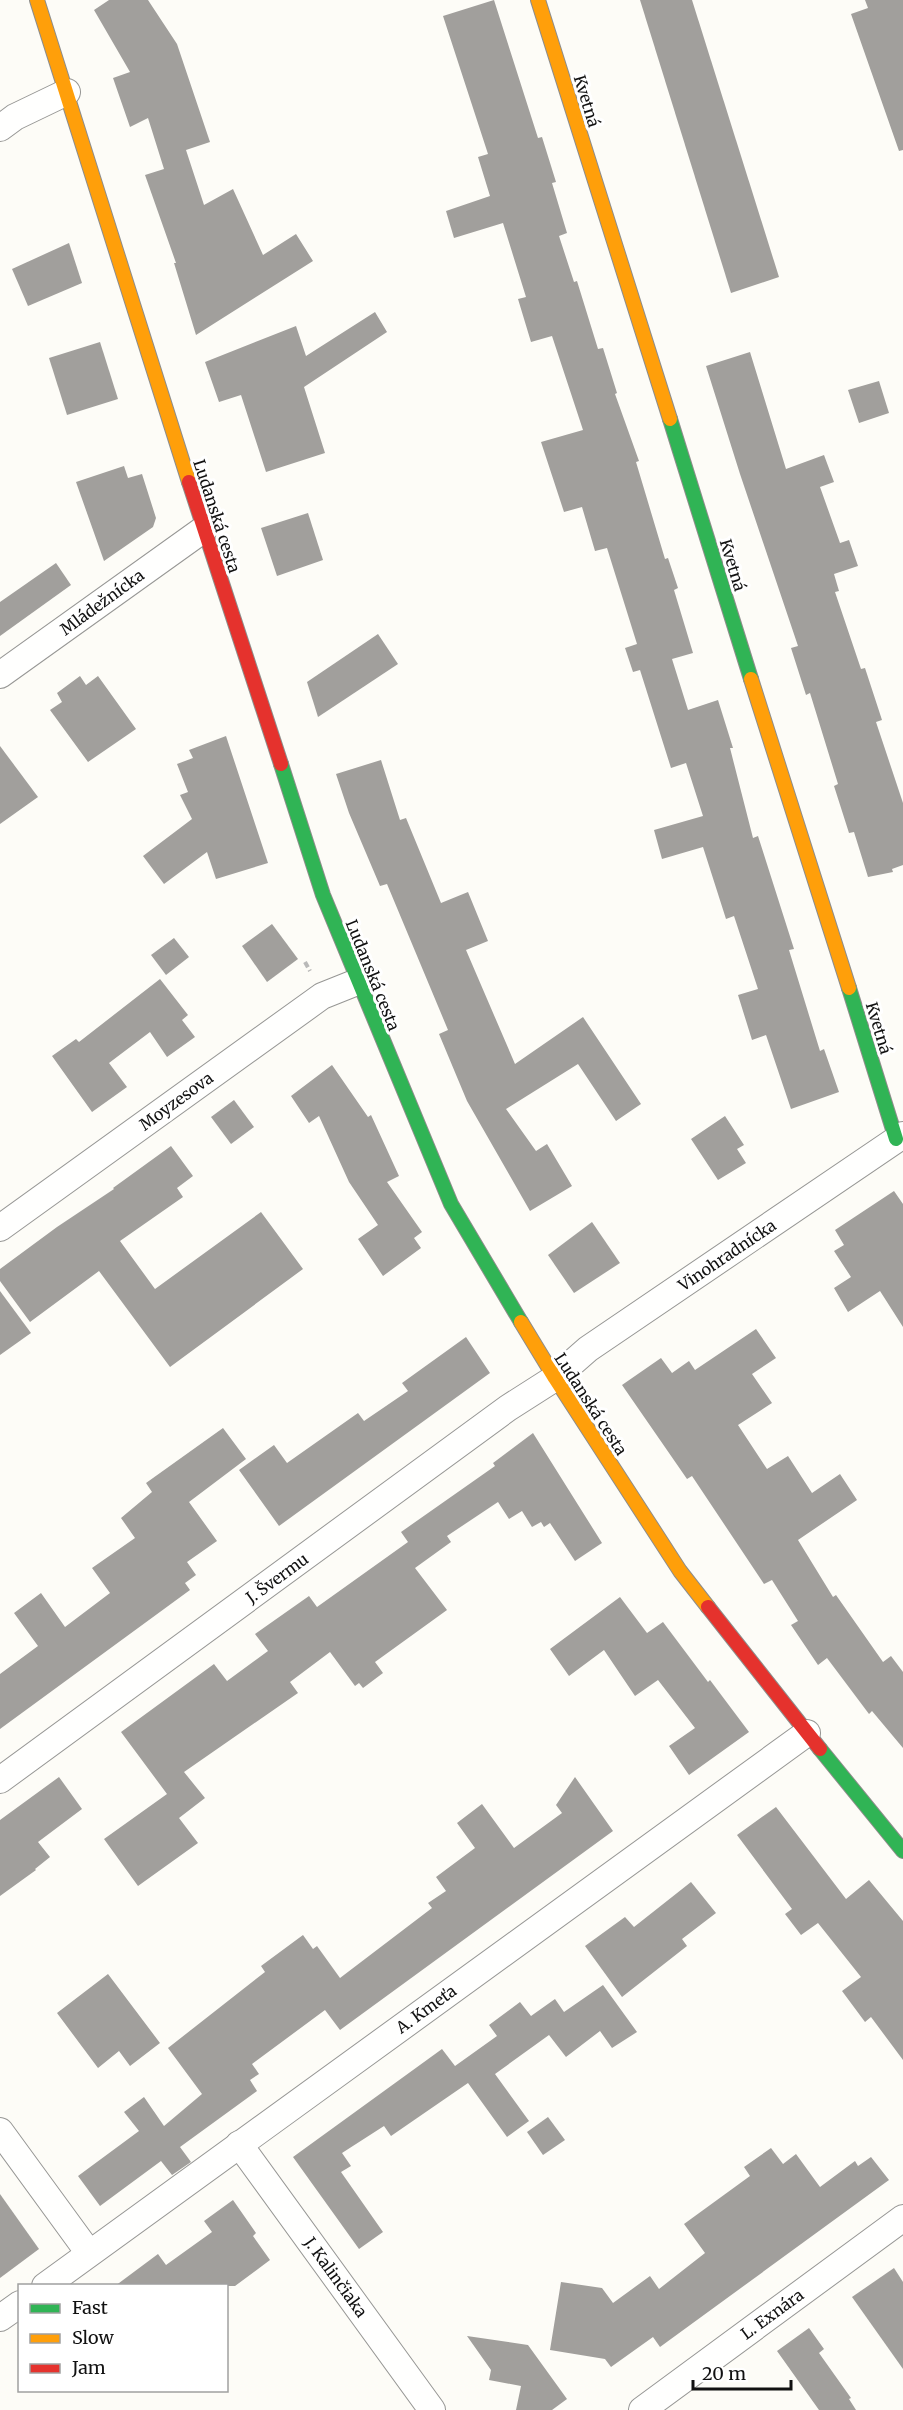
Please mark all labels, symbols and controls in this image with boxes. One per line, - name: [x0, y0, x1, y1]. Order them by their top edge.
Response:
- street label: Kvetná: [570, 73, 604, 130]
- street label: Ludanská cesta: [189, 457, 245, 576]
- street label: Kvetná: [716, 537, 750, 594]
- street label: Mládežnícka: [56, 565, 148, 639]
- street label: Ludanská cesta: [342, 917, 405, 1034]
- street label: Kvetná: [862, 1000, 896, 1057]
- street label: Moyzesova: [135, 1067, 217, 1134]
- street label: Vinohradnícka: [673, 1215, 780, 1296]
- street label: Ludanská cesta: [550, 1349, 632, 1459]
- street label: J. Švermu: [241, 1549, 312, 1608]
- street label: A. Kmeťa: [391, 1980, 460, 2038]
- street label: J. Kalinčiaka: [300, 2232, 372, 2321]
- legend: [18, 2284, 228, 2392]
- street label: L. Exnára: [737, 2284, 808, 2343]
- text: Fast: [72, 2296, 108, 2319]
- text: Slow: [72, 2326, 115, 2349]
- scale bar: [693, 2353, 790, 2391]
- text: Jam: [71, 2356, 106, 2379]
- text: 20 m: [702, 2362, 746, 2385]

